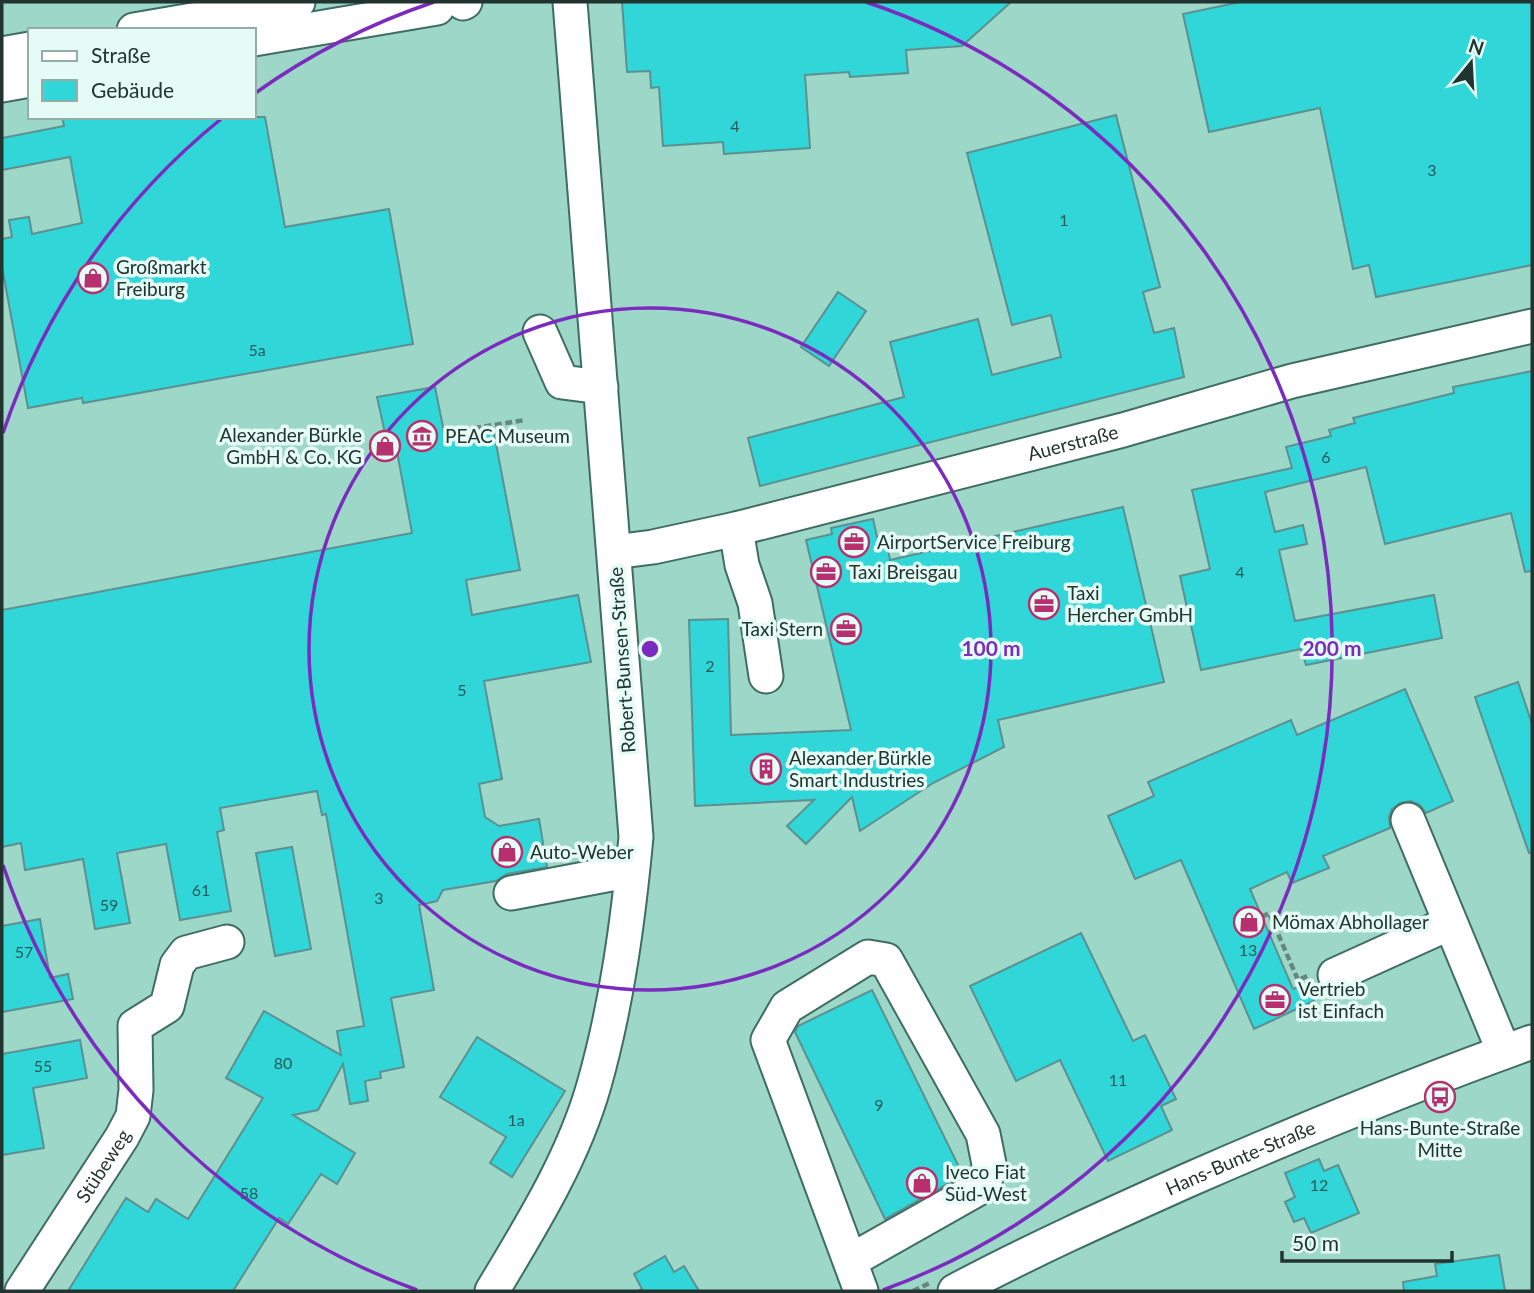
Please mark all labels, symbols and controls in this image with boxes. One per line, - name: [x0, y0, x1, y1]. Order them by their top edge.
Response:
- legend: [28, 28, 256, 119]
- north arrow: [1436, 28, 1506, 98]
- text: N: [1466, 33, 1487, 60]
- text: Straße: [91, 42, 151, 67]
- text: Gebäude: [91, 77, 174, 102]
- house number: 4: [730, 116, 740, 135]
- house number: 3: [1427, 160, 1437, 179]
- house number: 1: [1059, 210, 1069, 229]
- place label: Großmarkt Freiburg: [116, 255, 207, 300]
- shop icon: Großmarkt Freiburg: [76, 261, 110, 295]
- house number: 5a: [248, 340, 266, 359]
- museum icon: PEAC Museum: [405, 419, 439, 453]
- street label: Auerstraße: [1025, 420, 1120, 465]
- place label: Alexander Bürkle GmbH & Co. KG: [219, 423, 362, 468]
- place label: PEAC Museum: [445, 424, 570, 447]
- shop icon: Alexander Bürkle GmbH & Co. KG: [368, 429, 402, 463]
- house number: 6: [1321, 447, 1331, 466]
- office icon: AirportService Freiburg: [837, 525, 871, 559]
- place label: AirportService Freiburg: [877, 530, 1071, 553]
- office icon: Taxi Breisgau: [809, 555, 843, 589]
- place label: Taxi Breisgau: [849, 560, 958, 583]
- house number: 4: [1235, 562, 1245, 581]
- street label: Robert-Bunsen-Straße: [604, 566, 639, 754]
- place label: Taxi Hercher GmbH: [1067, 581, 1193, 626]
- office icon: Taxi Hercher GmbH: [1027, 587, 1061, 621]
- office icon: Taxi Stern: [829, 612, 863, 646]
- place label: Taxi Stern: [741, 617, 823, 640]
- text: 100 m: [961, 635, 1021, 660]
- text: 200 m: [1302, 635, 1362, 660]
- centre of rings: [638, 637, 662, 661]
- house number: 2: [705, 656, 715, 675]
- house number: 5: [457, 680, 467, 699]
- place label: Alexander Bürkle Smart Industries: [789, 746, 932, 791]
- building icon: Alexander Bürkle Smart Industries: [749, 752, 783, 786]
- shop icon: Auto-Weber: [490, 835, 524, 869]
- place label: Auto-Weber: [530, 840, 634, 863]
- house number: 61: [192, 880, 210, 899]
- house number: 3: [374, 888, 384, 907]
- house number: 59: [100, 895, 118, 914]
- shop icon: Mömax Abhollager: [1232, 905, 1266, 939]
- place label: Mömax Abhollager: [1272, 910, 1429, 933]
- house number: 13: [1239, 940, 1257, 959]
- house number: 57: [15, 942, 33, 961]
- place label: Vertrieb ist Einfach: [1298, 977, 1384, 1022]
- office icon: Vertrieb ist Einfach: [1258, 983, 1292, 1017]
- house number: 80: [274, 1053, 292, 1072]
- house number: 55: [34, 1056, 52, 1075]
- house number: 11: [1109, 1070, 1127, 1089]
- bus stop icon: Hans-Bunte-Straße Mitte: [1423, 1080, 1457, 1114]
- house number: 9: [874, 1095, 884, 1114]
- house number: 1a: [507, 1110, 525, 1129]
- street label: Hans-Bunte-Straße: [1162, 1115, 1318, 1200]
- place label: Hans-Bunte-Straße Mitte: [1360, 1116, 1520, 1161]
- street label: Stübeweg: [71, 1125, 135, 1207]
- place label: Iveco Fiat Süd-West: [945, 1160, 1027, 1205]
- shop icon: Iveco Fiat Süd-West: [905, 1166, 939, 1200]
- house number: 12: [1310, 1175, 1328, 1194]
- house number: 58: [240, 1183, 258, 1202]
- scale bar: [1282, 1220, 1452, 1264]
- text: 50 m: [1292, 1230, 1339, 1255]

